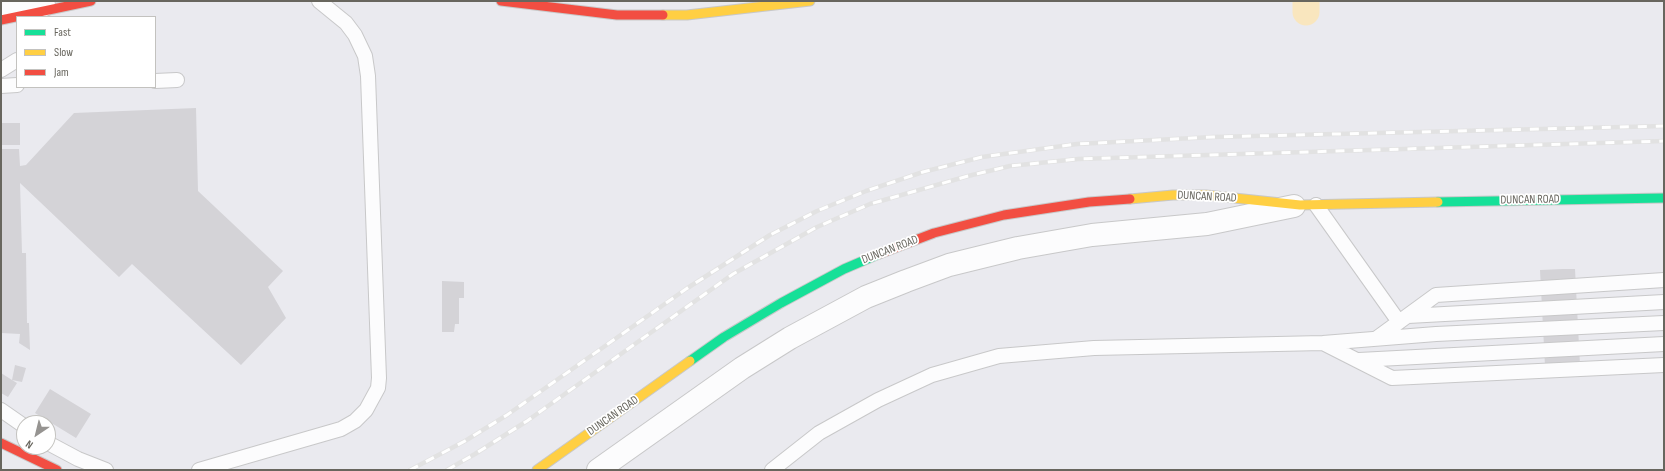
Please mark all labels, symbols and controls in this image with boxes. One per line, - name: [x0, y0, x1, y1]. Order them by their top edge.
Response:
- legend: [16, 16, 156, 88]
- text: Fast: [54, 25, 71, 40]
- text: Slow: [54, 45, 73, 60]
- text: Jam: [54, 65, 69, 80]
- street label: DUNCAN ROAD: [1177, 188, 1237, 206]
- street label: DUNCAN ROAD: [1500, 192, 1560, 208]
- street label: DUNCAN ROAD: [860, 233, 920, 267]
- street label: DUNCAN ROAD: [585, 393, 641, 439]
- north arrow: [16, 415, 56, 455]
- text: N: [23, 437, 36, 451]

